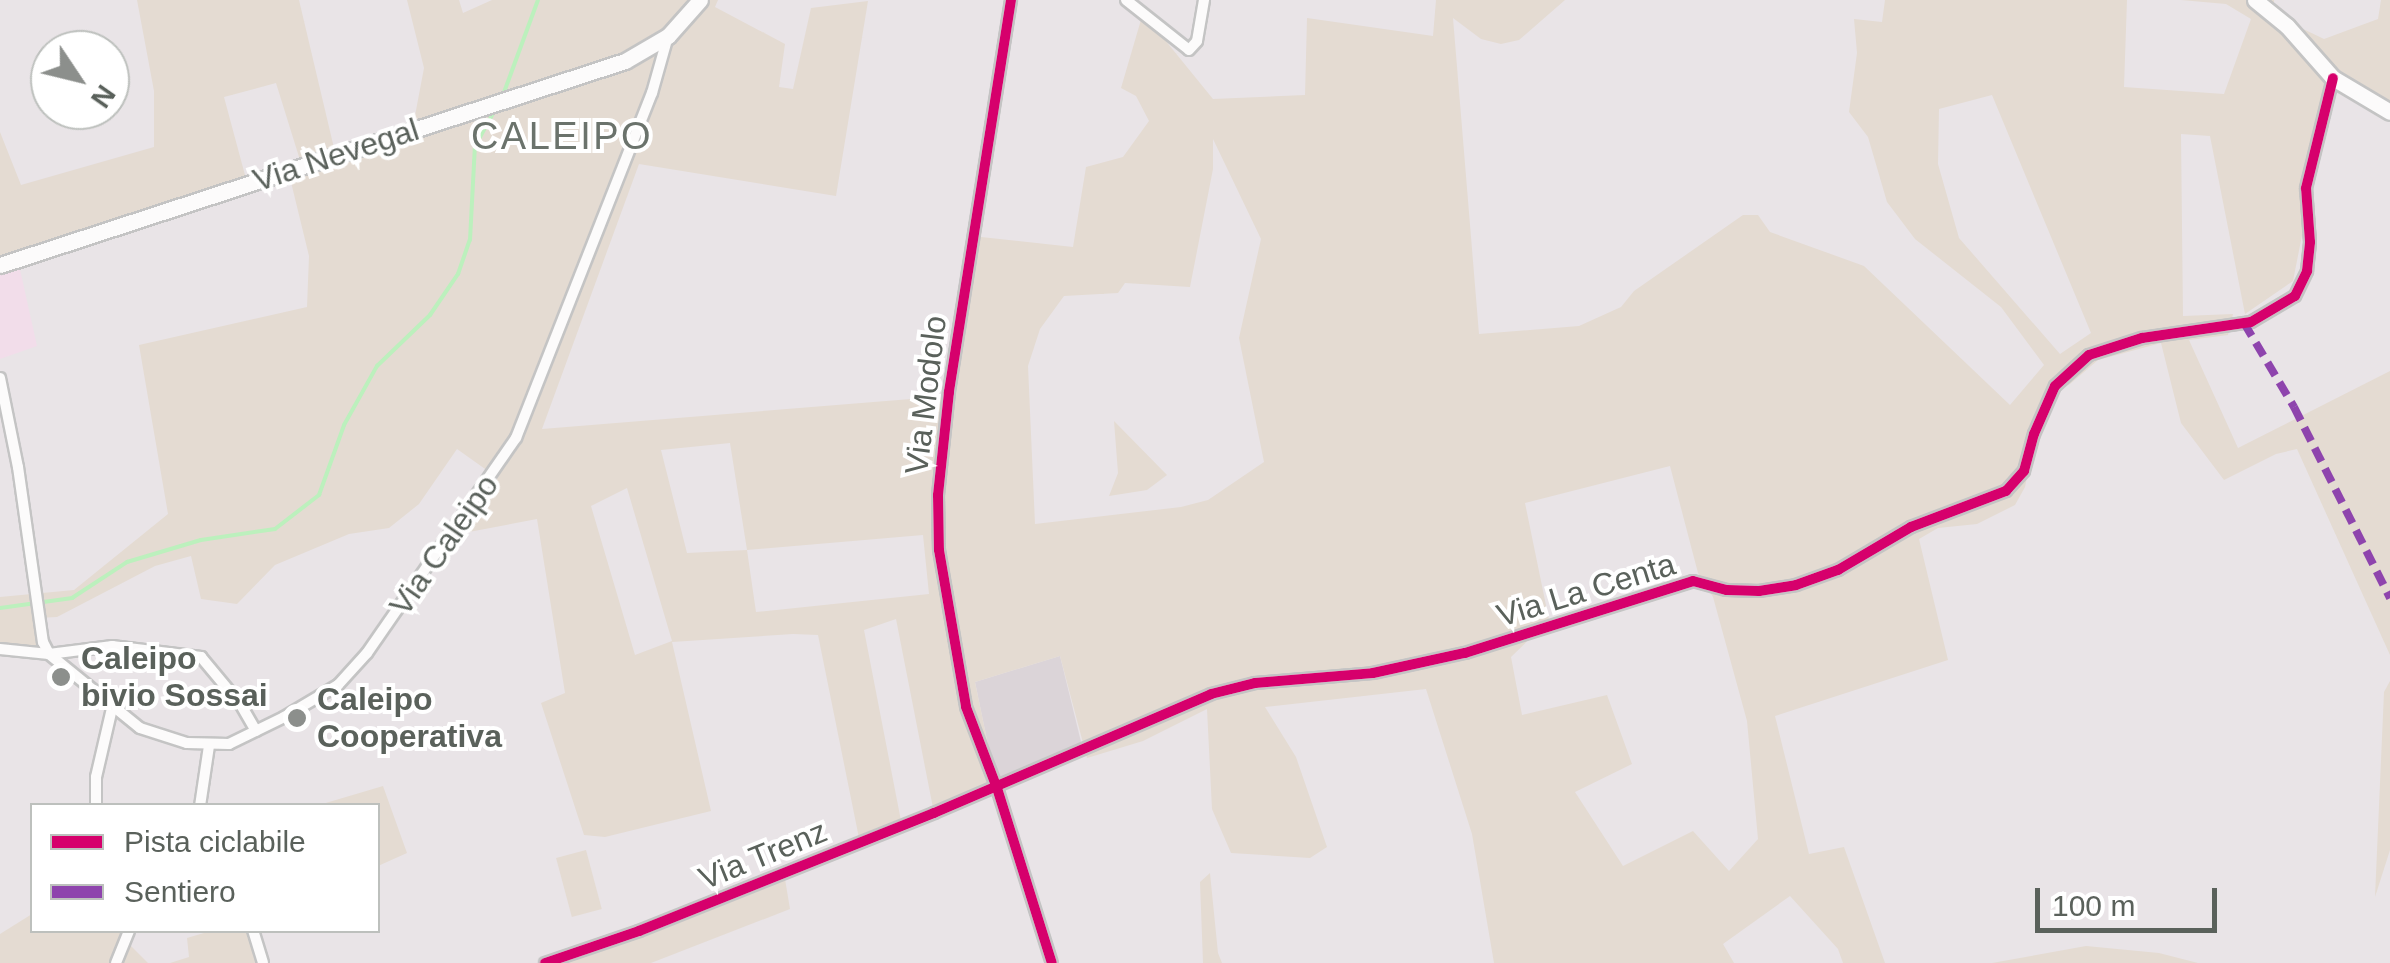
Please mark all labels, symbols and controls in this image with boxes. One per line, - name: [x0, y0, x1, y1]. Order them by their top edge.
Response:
- north arrow: [30, 30, 130, 130]
- text: N: [85, 79, 122, 114]
- street label: Via Nevegal: [248, 110, 424, 200]
- district label: CALEIPO: [471, 114, 653, 160]
- street label: Via Modolo: [897, 313, 955, 477]
- street label: Via Caleipo: [382, 467, 506, 623]
- street label: Via La Centa: [1492, 545, 1680, 635]
- place label: Caleipo bivio Sossai: [81, 640, 268, 715]
- marker: Caleipo bivio Sossai: [50, 666, 72, 688]
- place label: Caleipo Cooperativa: [317, 681, 502, 756]
- marker: Caleipo Cooperativa: [286, 707, 308, 729]
- legend: [30, 803, 380, 933]
- street label: Via Trenz: [693, 812, 833, 898]
- text: Pista ciclabile: [124, 825, 306, 858]
- scale bar: [2040, 868, 2222, 930]
- text: Sentiero: [124, 875, 236, 908]
- text: 100 m: [2052, 889, 2135, 922]

